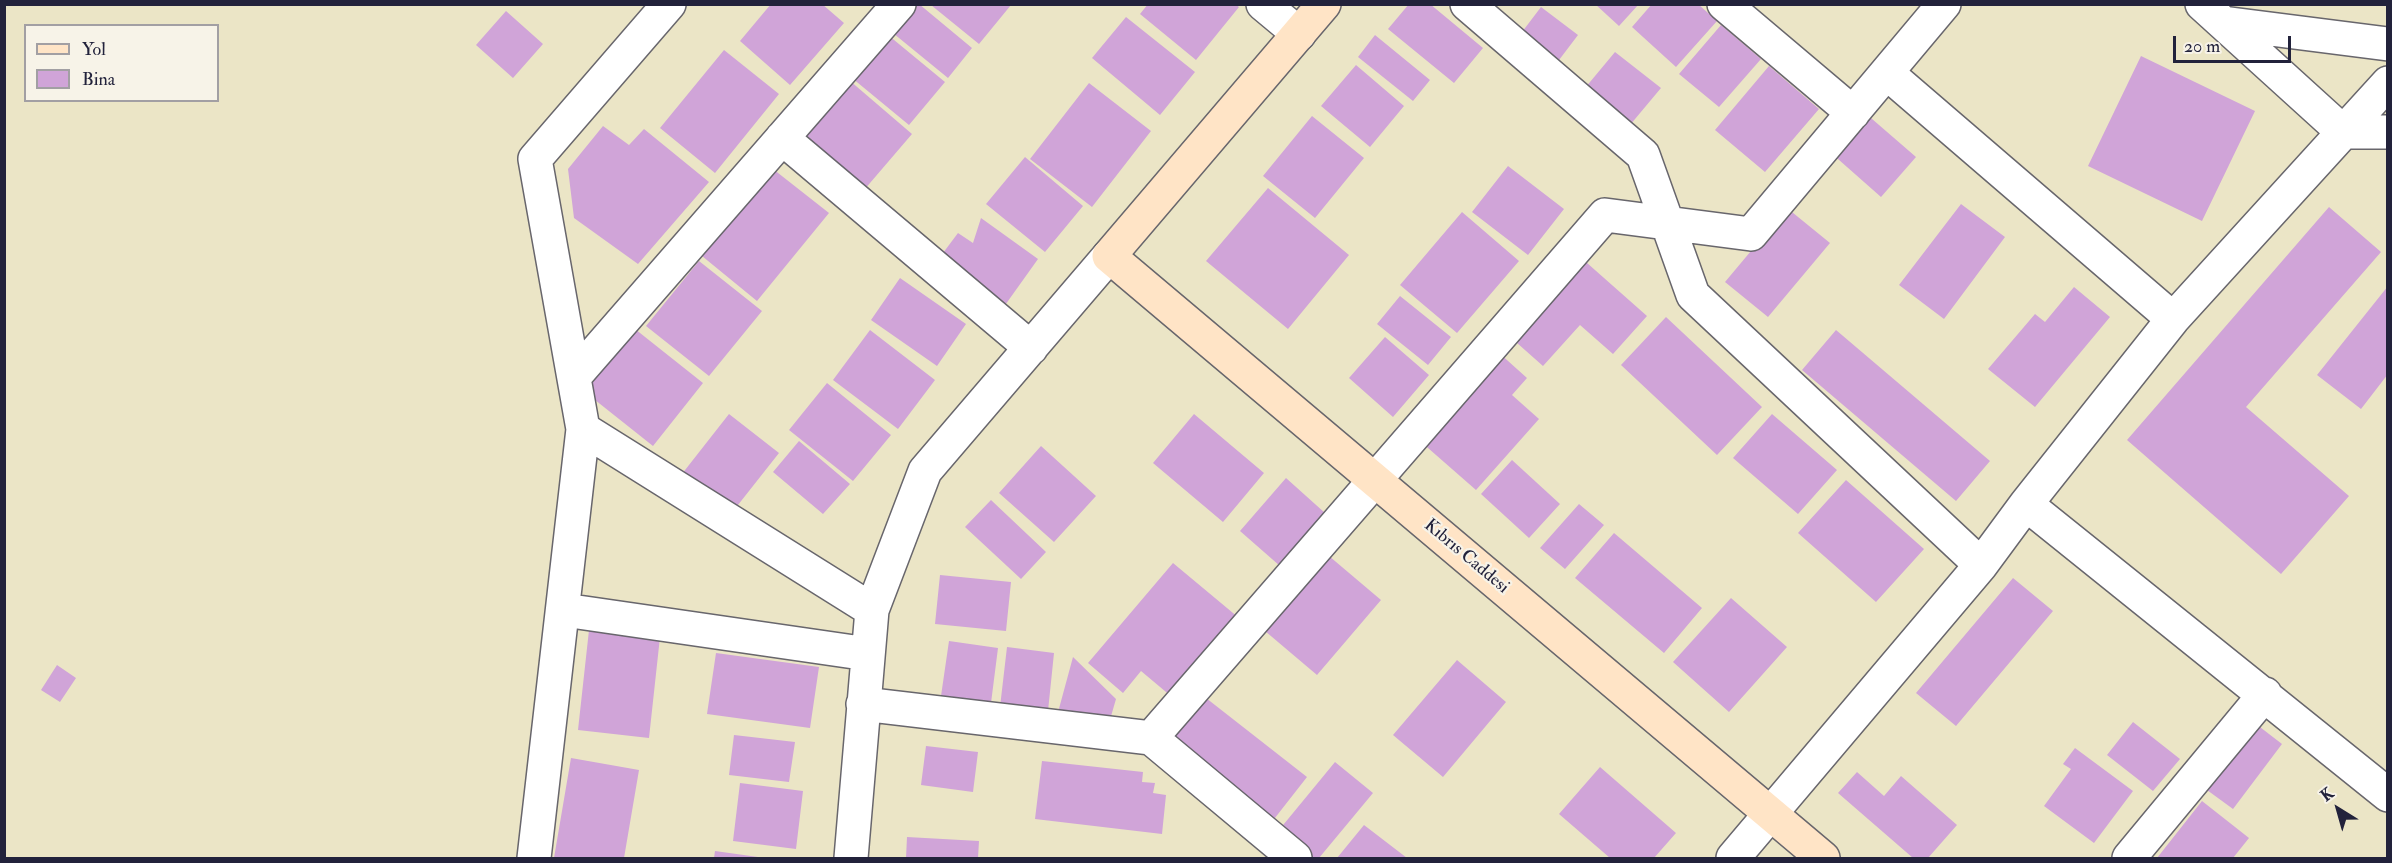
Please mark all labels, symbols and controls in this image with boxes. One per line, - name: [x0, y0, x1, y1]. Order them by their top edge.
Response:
- legend: [24, 24, 219, 102]
- scale bar: [2176, 24, 2294, 62]
- text: 20 m: [2184, 35, 2220, 58]
- text: Yol: [82, 38, 106, 61]
- text: Bina: [82, 68, 115, 91]
- street label: Kıbrıs Caddesi: [1419, 515, 1513, 599]
- north arrow: [2308, 779, 2368, 839]
- text: K: [2317, 783, 2338, 806]

